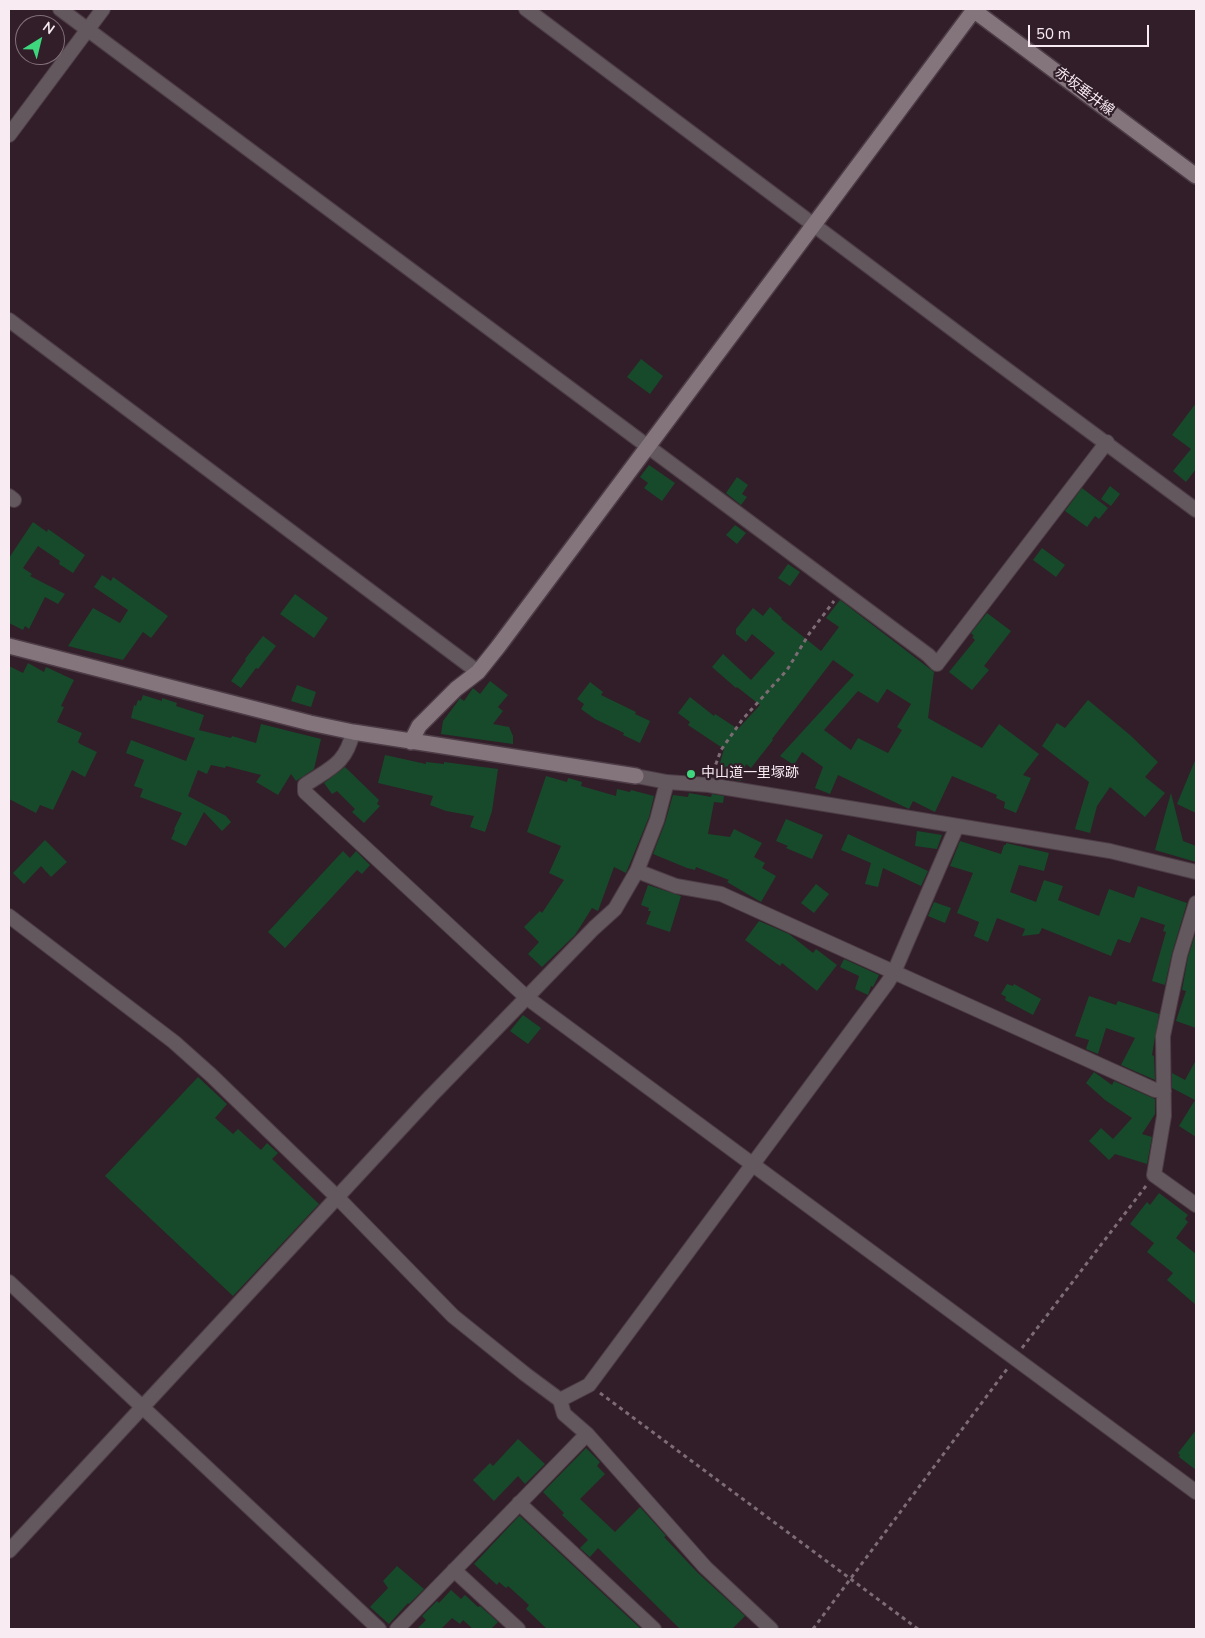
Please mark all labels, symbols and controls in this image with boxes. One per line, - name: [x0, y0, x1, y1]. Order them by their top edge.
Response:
- north arrow: [15, 15, 65, 65]
- scale bar: [1030, 15, 1151, 47]
- text: N: [39, 17, 58, 39]
- text: 50 m: [1036, 24, 1071, 44]
- street label: 赤坂垂井線: [1051, 64, 1117, 120]
- place label: 中山道一里塚跡: [701, 766, 799, 782]
- marker: 中山道一里塚跡: [685, 768, 697, 780]

